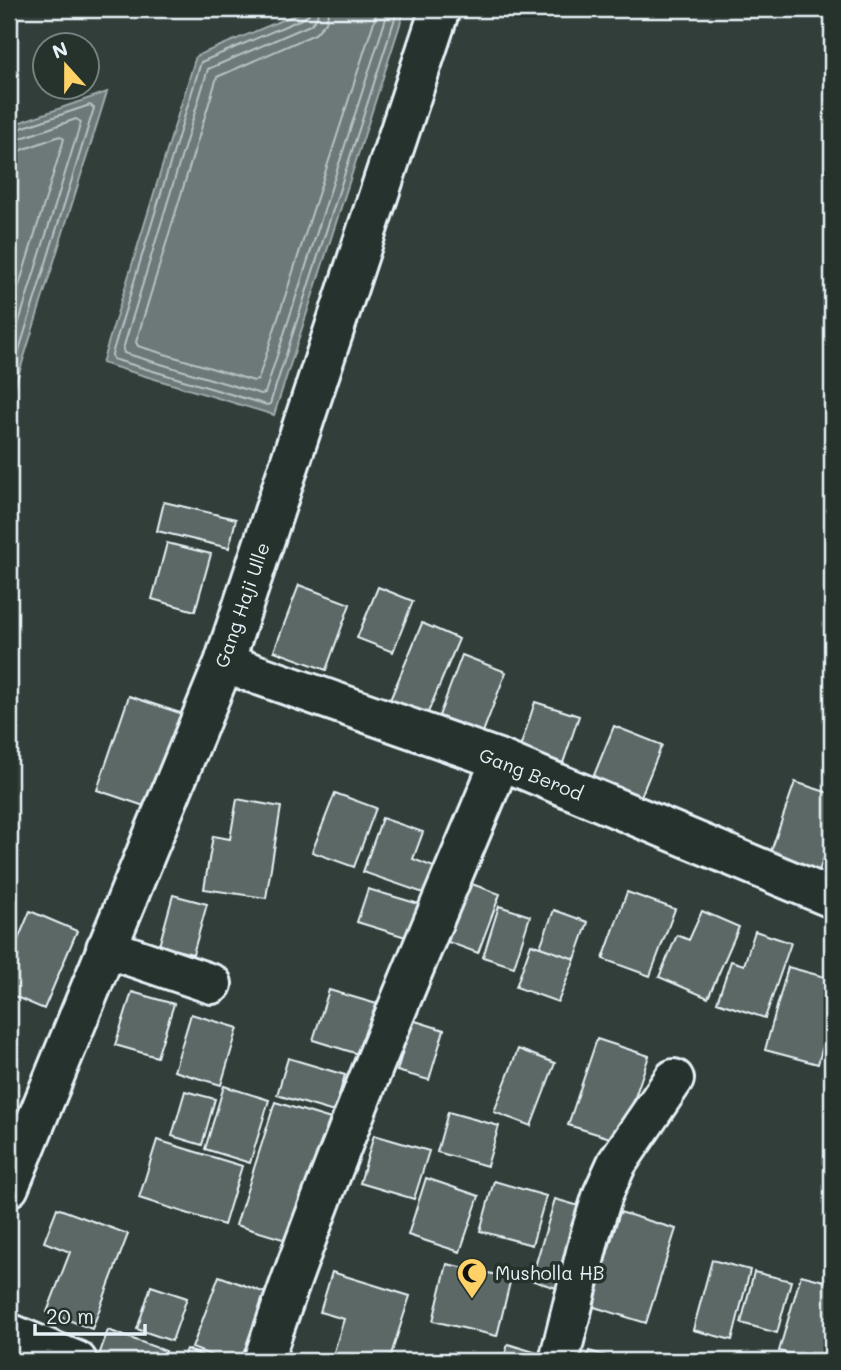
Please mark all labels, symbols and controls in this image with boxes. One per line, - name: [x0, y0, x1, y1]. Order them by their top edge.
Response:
- north arrow: [32, 32, 102, 102]
- text: N: [49, 35, 71, 64]
- street label: Gang Haji Ulle: [208, 539, 275, 671]
- street label: Gang Berod: [476, 741, 587, 806]
- mosque icon: Musholla HB: [455, 1256, 489, 1300]
- place label: Musholla HB: [495, 1260, 605, 1285]
- scale bar: [35, 1293, 145, 1337]
- text: 20 m: [46, 1302, 94, 1329]

